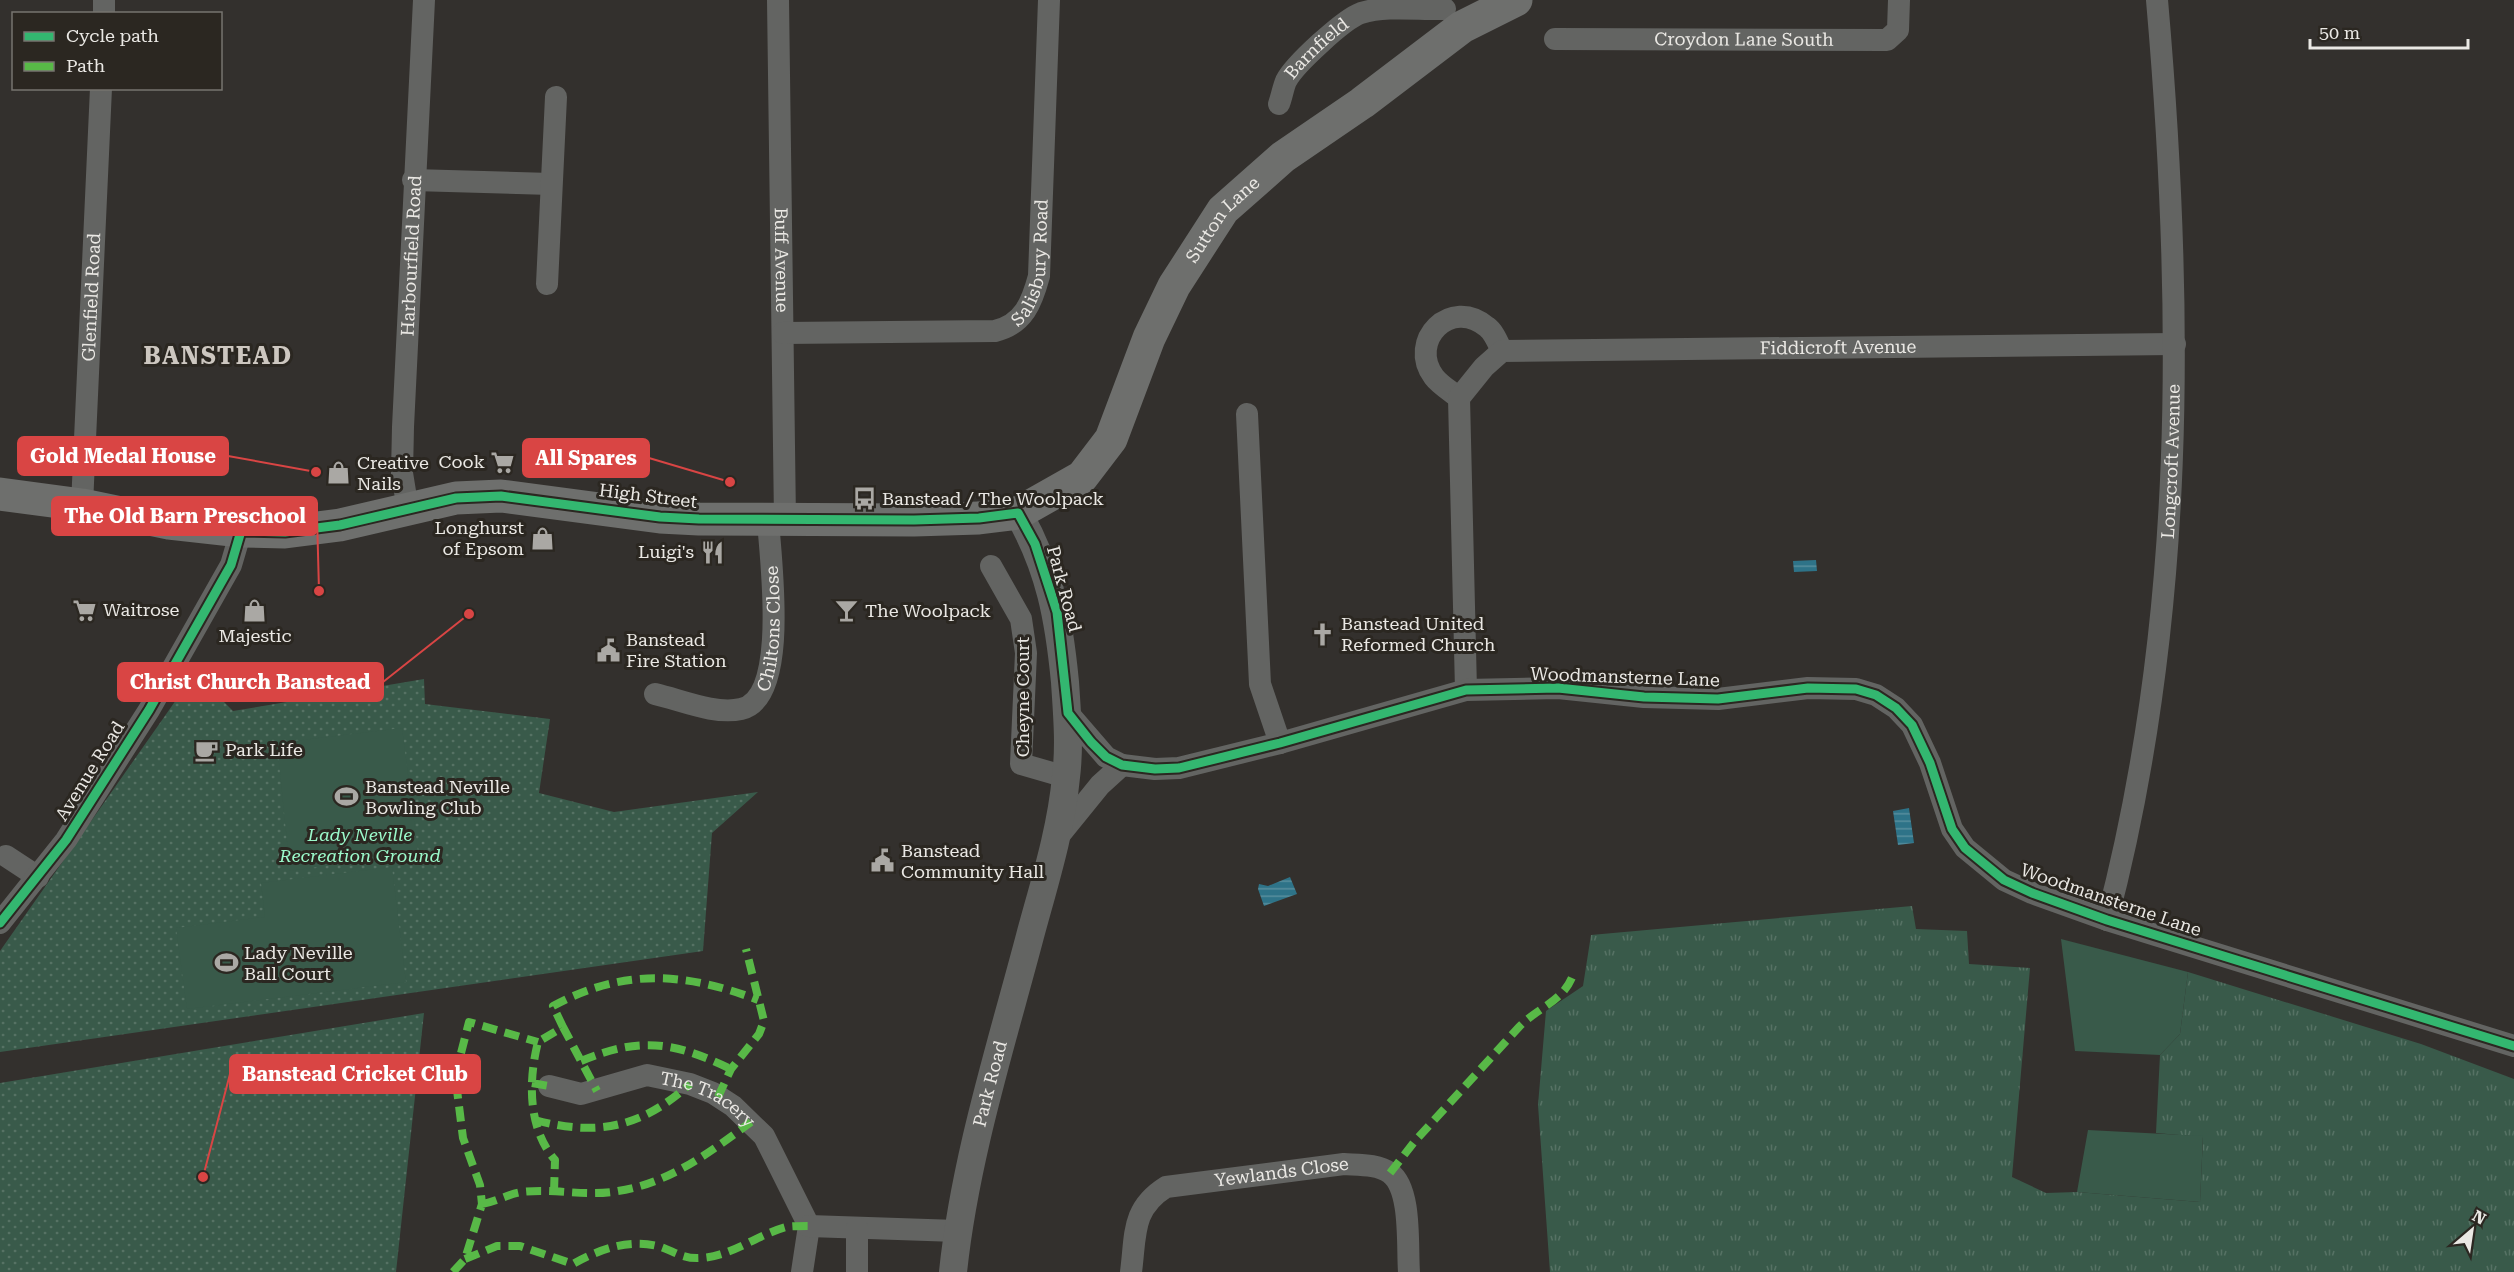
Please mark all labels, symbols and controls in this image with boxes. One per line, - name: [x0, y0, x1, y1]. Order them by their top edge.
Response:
- legend: [12, 12, 222, 90]
- scale bar: [2310, 12, 2468, 50]
- street label: Barnfield: [1280, 13, 1353, 83]
- text: 50 m: [2319, 22, 2360, 43]
- text: Cycle path: [66, 25, 159, 46]
- street label: Croydon Lane South: [1654, 28, 1834, 50]
- text: Path: [66, 55, 105, 76]
- street label: Sutton Lane: [1181, 172, 1264, 266]
- street label: Harbourfield Road: [396, 174, 425, 337]
- street label: Salisbury Road: [1006, 198, 1052, 330]
- street label: Buff Avenue: [771, 207, 793, 313]
- street label: Glenfield Road: [78, 232, 104, 362]
- street label: Fiddicroft Avenue: [1759, 336, 1917, 358]
- district label: BANSTEAD: [144, 342, 293, 370]
- street label: Longcroft Avenue: [2157, 384, 2184, 540]
- callout: Gold Medal House: [18, 437, 228, 475]
- callout: All Spares: [523, 439, 649, 477]
- text: Gold Medal House: [30, 444, 216, 468]
- text: All Spares: [535, 446, 637, 470]
- supermarket icon: Cook: [490, 449, 516, 475]
- place label: Cook: [438, 451, 485, 472]
- place label: Creative Nails: [357, 452, 429, 494]
- shop icon: Creative Nails: [326, 460, 352, 486]
- street label: High Street: [598, 479, 699, 512]
- bus stop icon: Banstead / The Woolpack: [851, 486, 877, 512]
- place label: Banstead / The Woolpack: [882, 488, 1104, 509]
- callout: The Old Barn Preschool: [52, 497, 317, 535]
- text: The Old Barn Preschool: [64, 504, 306, 528]
- place label: Longhurst of Epsom: [435, 517, 524, 559]
- shop icon: Longhurst of Epsom: [529, 525, 555, 551]
- restaurant icon: Luigi's: [699, 539, 725, 565]
- place label: Luigi's: [638, 541, 694, 562]
- street label: Park Road: [1043, 543, 1086, 635]
- street label: Chiltons Close: [752, 565, 784, 694]
- supermarket icon: Waitrose: [72, 597, 98, 623]
- shop icon: Majestic: [242, 597, 268, 623]
- bar icon: The Woolpack: [834, 598, 860, 624]
- place label: Waitrose: [103, 599, 179, 620]
- place label: The Woolpack: [865, 600, 991, 621]
- place label: Banstead United Reformed Church: [1341, 613, 1496, 655]
- church icon: Banstead United Reformed Church: [1310, 621, 1336, 647]
- place label: Majestic: [218, 625, 292, 646]
- place label: Banstead Fire Station: [626, 629, 727, 671]
- street label: Cheyne Court: [1012, 636, 1033, 757]
- public building icon: Banstead Fire Station: [595, 637, 621, 663]
- callout: Christ Church Banstead: [118, 663, 383, 701]
- street label: Woodmansterne Lane: [1530, 663, 1720, 690]
- text: Christ Church Banstead: [130, 670, 371, 694]
- street label: Avenue Road: [51, 717, 129, 824]
- cafe icon: Park Life: [194, 737, 220, 763]
- place label: Park Life: [225, 739, 303, 760]
- place label: Banstead Neville Bowling Club: [365, 776, 510, 818]
- sports icon: Banstead Neville Bowling Club: [334, 784, 360, 810]
- park label: Lady Neville Recreation Ground: [278, 824, 441, 866]
- place label: Banstead Community Hall: [901, 840, 1045, 882]
- public building icon: Banstead Community Hall: [870, 848, 896, 874]
- street label: Woodmansterne Lane: [2018, 859, 2204, 940]
- place label: Lady Neville Ball Court: [244, 942, 353, 984]
- sports icon: Lady Neville Ball Court: [213, 950, 239, 976]
- street label: Park Road: [968, 1038, 1011, 1129]
- callout: Banstead Cricket Club: [230, 1055, 480, 1093]
- text: Banstead Cricket Club: [242, 1062, 468, 1086]
- street label: The Tracery: [658, 1067, 760, 1132]
- street label: Yewlands Close: [1213, 1152, 1350, 1191]
- north arrow: [2442, 1200, 2502, 1260]
- text: N: [2469, 1206, 2489, 1229]

